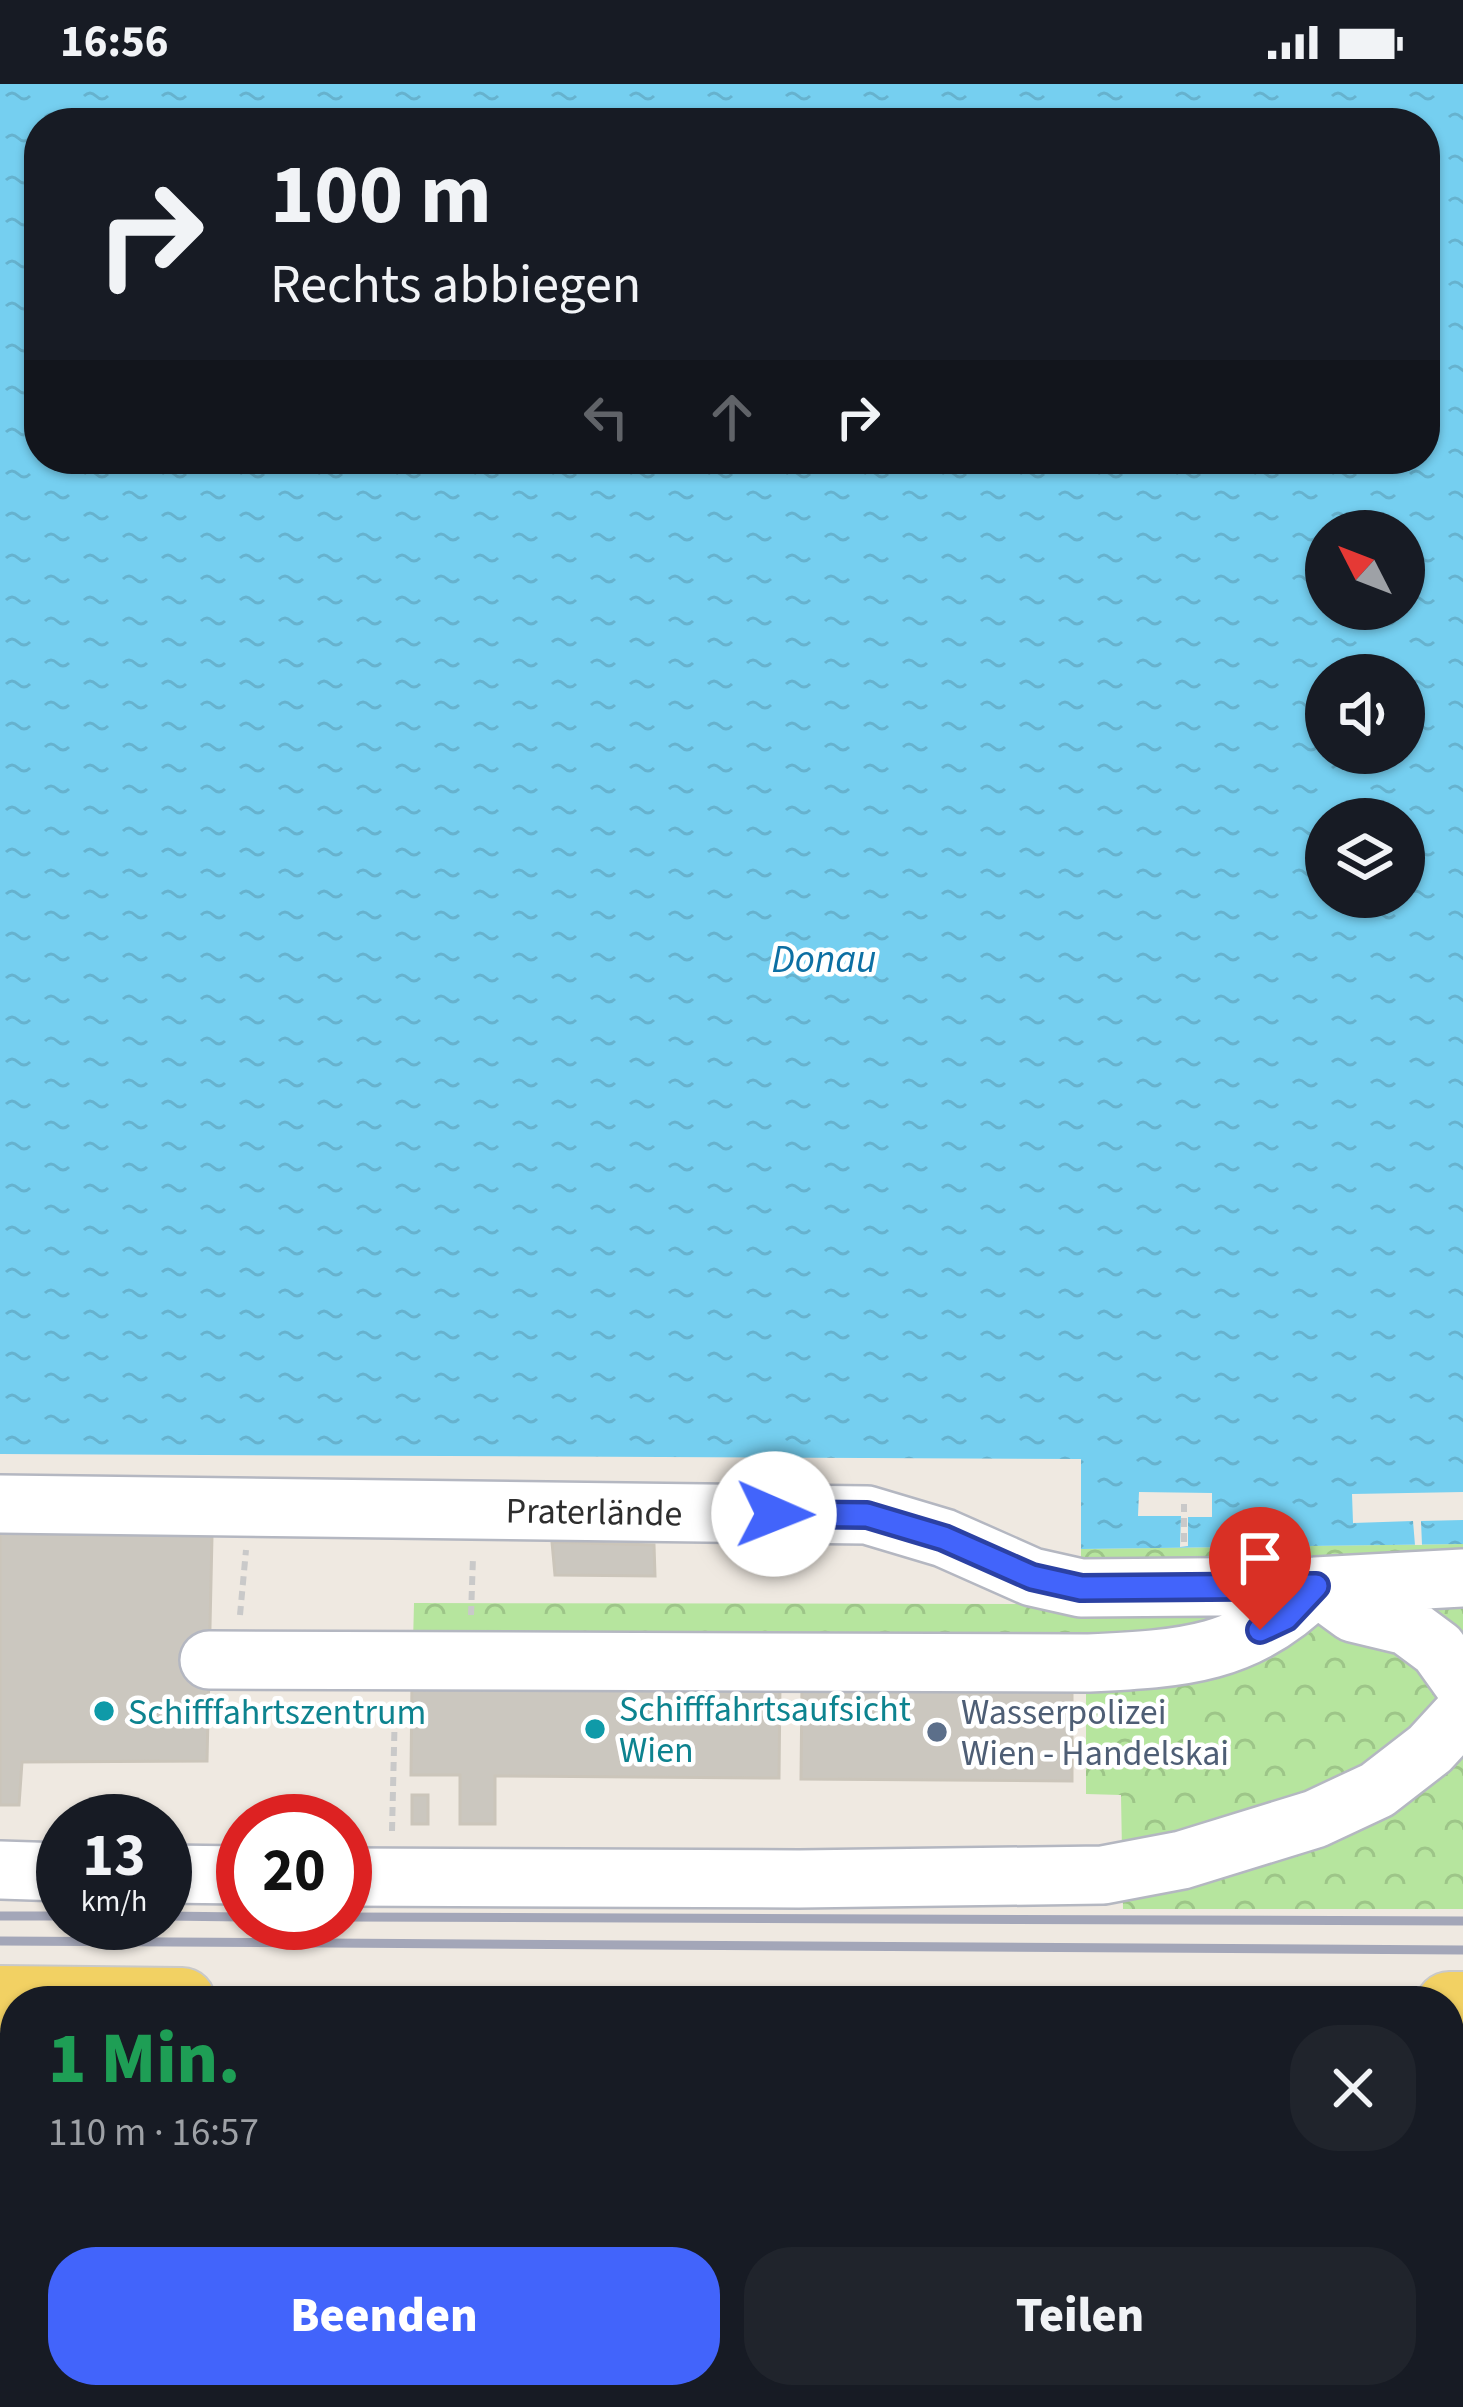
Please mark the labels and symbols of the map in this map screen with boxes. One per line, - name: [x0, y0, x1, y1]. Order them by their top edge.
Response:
- north arrow: [1305, 510, 1425, 630]
- water label: Donau: [772, 932, 876, 988]
- position arrow: [711, 1451, 837, 1577]
- street label: Praterlände: [505, 1485, 683, 1540]
- pin: [1209, 1507, 1311, 1630]
- place label: Schifffahrtsaufsicht Wien: [619, 1684, 911, 1776]
- place label: Schifffahrtszentrum: [128, 1687, 426, 1738]
- place label: Wasserpolizei Wien - Handelskai: [961, 1687, 1229, 1779]
- marker: Schifffahrtszentrum: [91, 1698, 117, 1724]
- marker: Schifffahrtsaufsicht Wien: [582, 1716, 608, 1742]
- marker: Wasserpolizei Wien - Handelskai: [924, 1719, 950, 1745]
- speed limit sign: 20: [216, 1794, 372, 1950]

